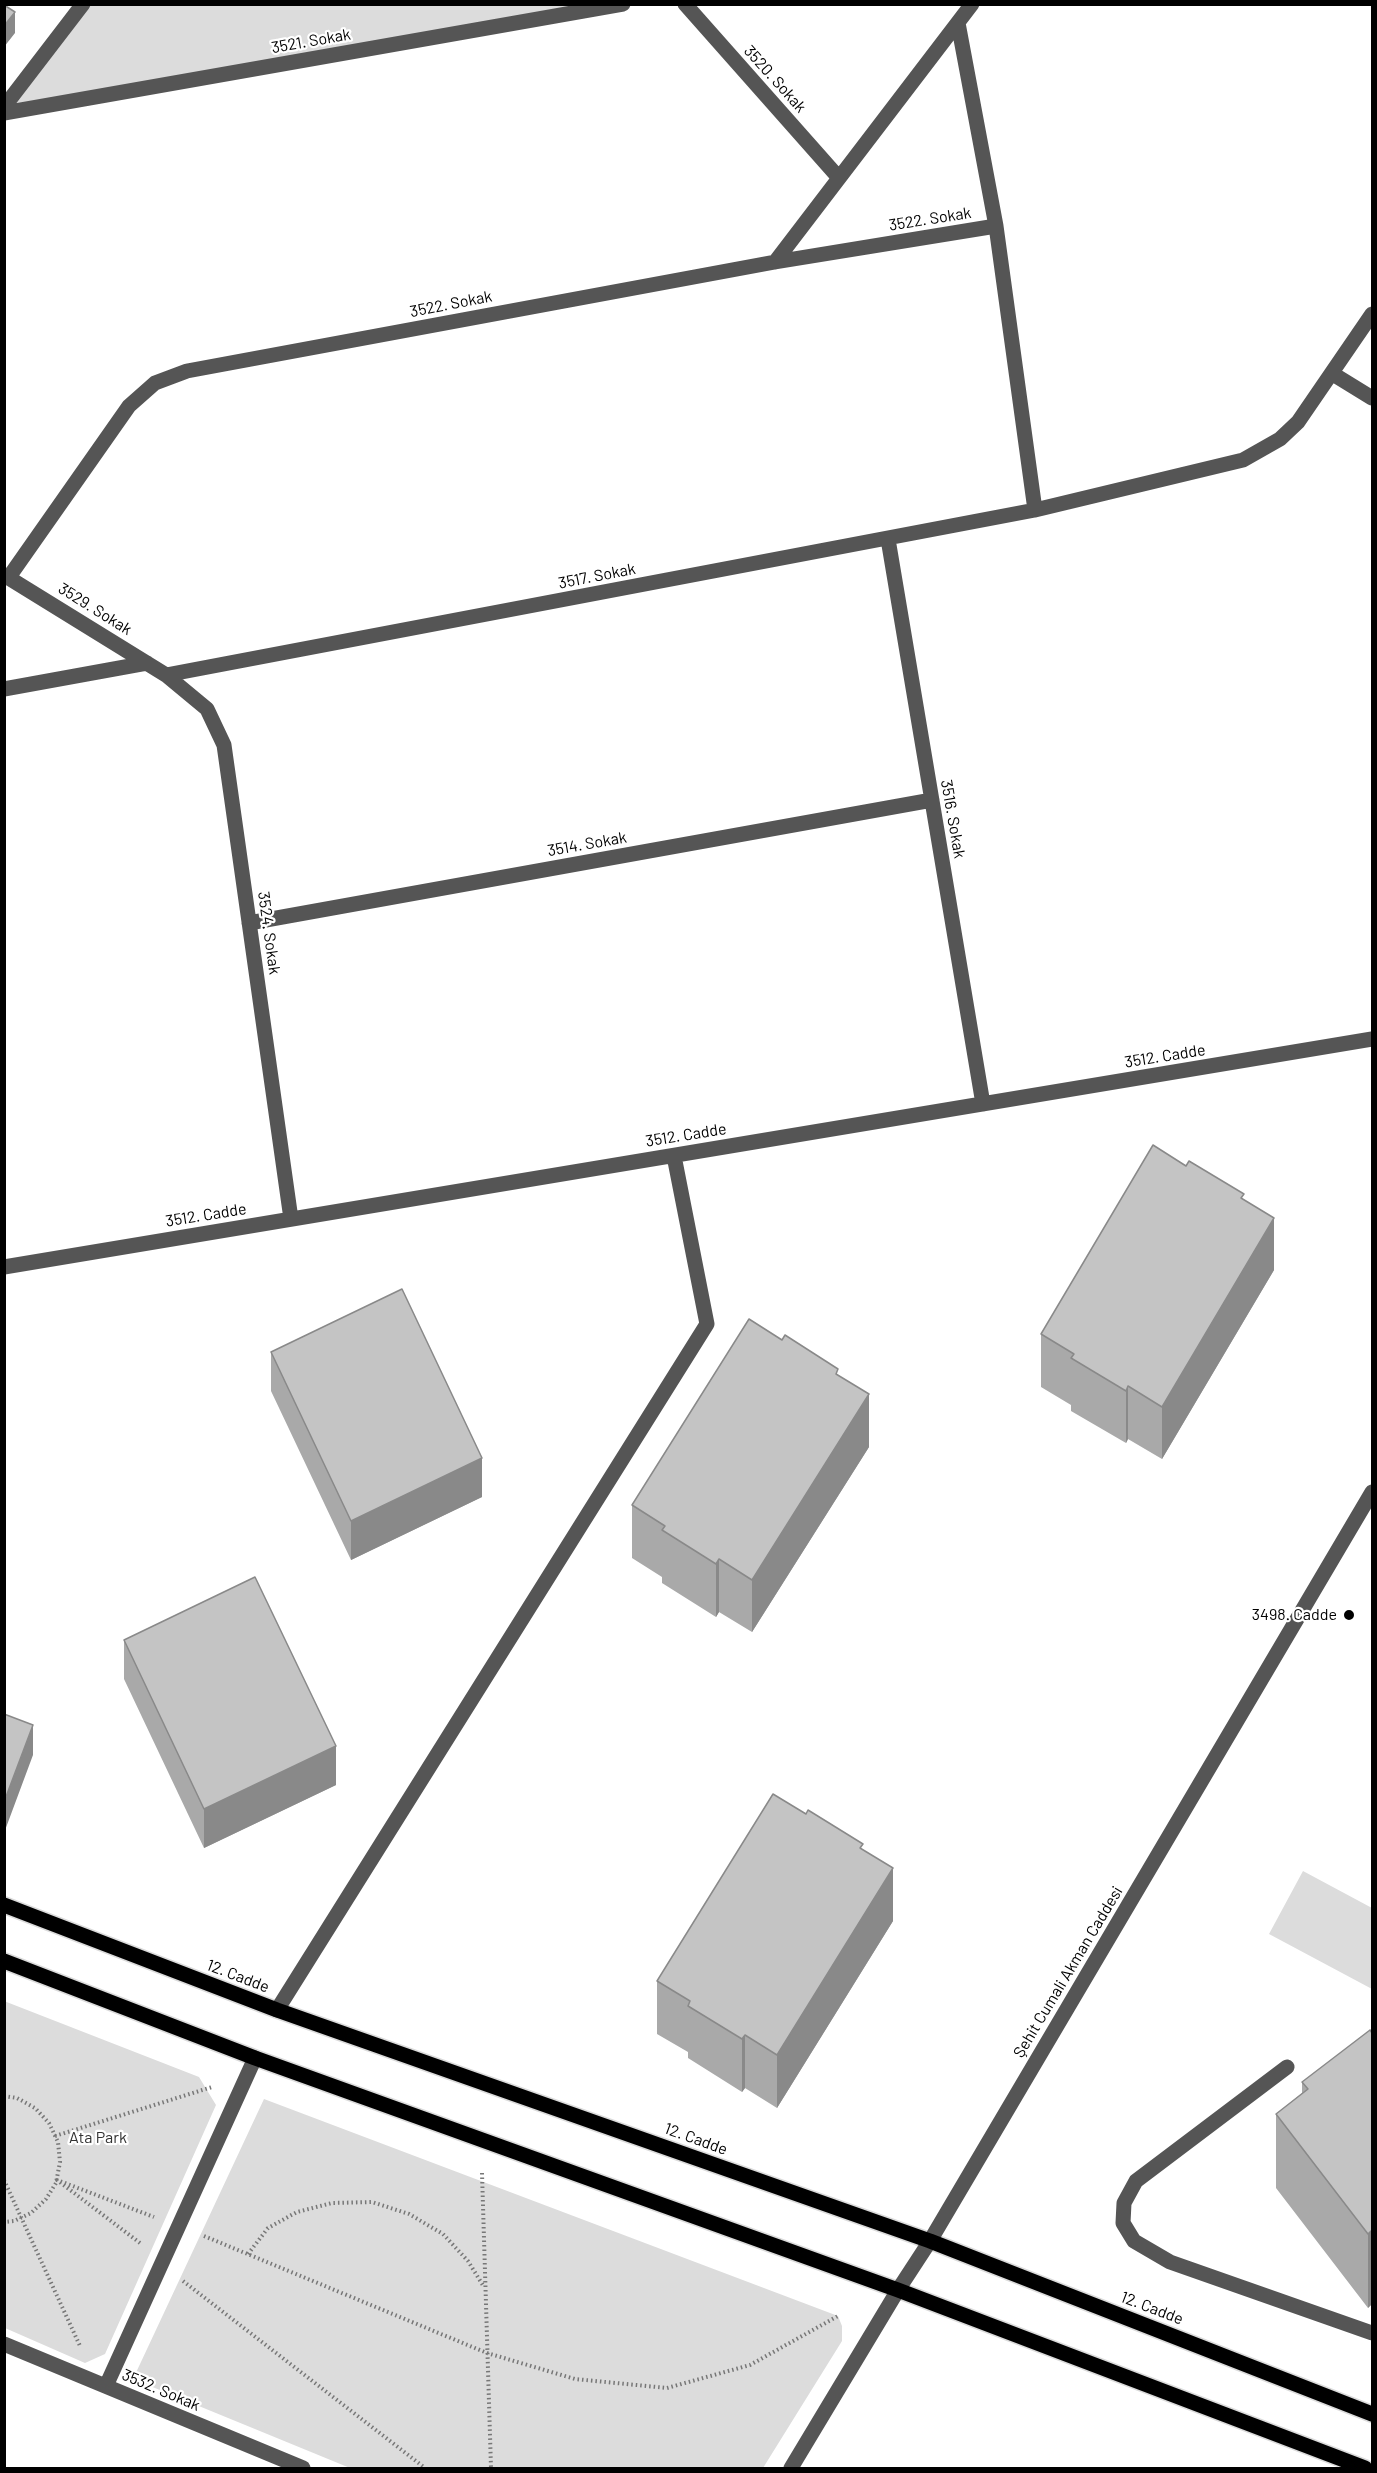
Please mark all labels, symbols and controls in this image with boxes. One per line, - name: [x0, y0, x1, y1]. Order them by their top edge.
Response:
- street label: 3521. Sokak: [270, 25, 352, 57]
- street label: 3520. Sokak: [740, 41, 810, 117]
- street label: 3522. Sokak: [887, 203, 973, 235]
- street label: 3522. Sokak: [408, 287, 494, 321]
- street label: 3517. Sokak: [557, 559, 637, 593]
- street label: 3529. Sokak: [55, 579, 135, 639]
- street label: 3516. Sokak: [937, 778, 969, 860]
- street label: 3514. Sokak: [546, 828, 628, 860]
- street label: 3524. Sokak: [254, 890, 284, 976]
- street label: 3512. Cadde: [1123, 1040, 1207, 1072]
- street label: 3512. Cadde: [644, 1119, 728, 1151]
- street label: 3512. Cadde: [164, 1199, 248, 1231]
- place label: 3498. Cadde: [1252, 1605, 1337, 1625]
- marker: 3498. Cadde: [1342, 1608, 1356, 1622]
- street label: Şehit Cumali Akman Caddesi: [1009, 1883, 1127, 2061]
- street label: 12. Cadde: [204, 1955, 272, 1997]
- street label: 12. Cadde: [662, 2119, 730, 2159]
- park label: Ata Park: [69, 2128, 127, 2148]
- street label: 12. Cadde: [1118, 2287, 1186, 2329]
- street label: 3532. Sokak: [119, 2365, 203, 2415]

